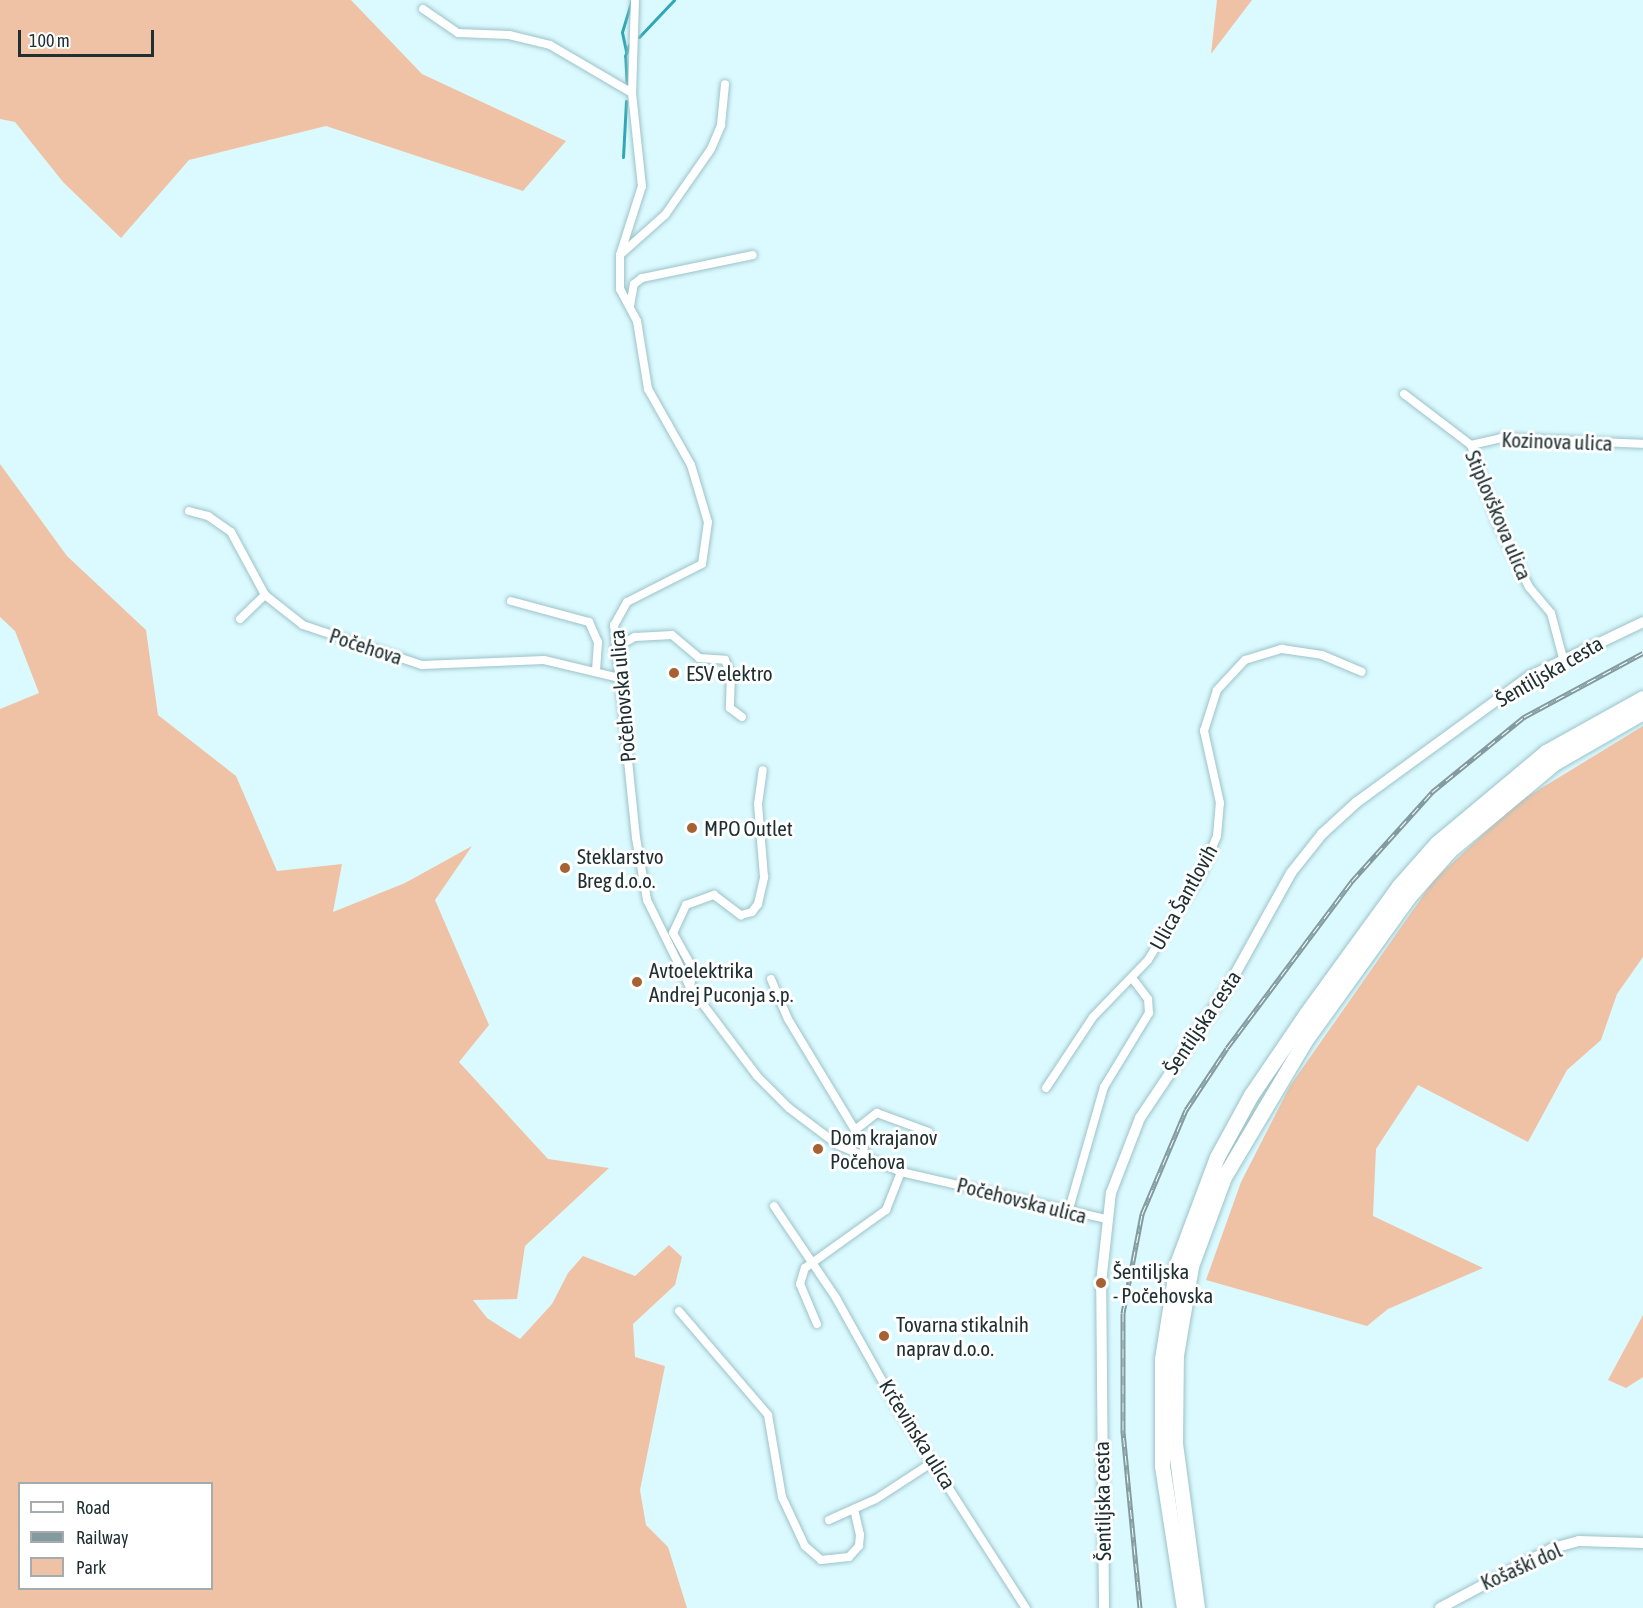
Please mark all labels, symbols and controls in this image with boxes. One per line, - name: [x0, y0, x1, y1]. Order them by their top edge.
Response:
- scale bar: [21, 18, 158, 56]
- text: 100 m: [29, 30, 70, 51]
- street label: Kozinova ulica: [1501, 426, 1613, 456]
- street label: Stiplovškova ulica: [1460, 446, 1538, 584]
- street label: Počehova: [326, 622, 406, 670]
- street label: Počehovska ulica: [604, 629, 640, 763]
- street label: Šentiljska cesta: [1491, 630, 1607, 712]
- place label: ESV elektro: [686, 660, 773, 686]
- marker: ESV elektro: [667, 666, 681, 680]
- place label: MPO Outlet: [704, 815, 793, 841]
- marker: MPO Outlet: [685, 821, 699, 835]
- street label: Ulica Šantlovih: [1144, 840, 1222, 954]
- place label: Steklarstvo Breg d.o.o.: [577, 843, 664, 893]
- marker: Steklarstvo Breg d.o.o.: [558, 861, 572, 875]
- place label: Avtoelektrika Andrej Puconja s.p.: [649, 957, 793, 1007]
- street label: Šentiljska cesta: [1158, 965, 1246, 1079]
- marker: Avtoelektrika Andrej Puconja s.p.: [630, 975, 644, 989]
- place label: Dom krajanov Počehova: [830, 1124, 937, 1174]
- marker: Dom krajanov Počehova: [811, 1142, 825, 1156]
- street label: Počehovska ulica: [954, 1172, 1090, 1228]
- place label: Šentiljska - Počehovska: [1113, 1258, 1213, 1308]
- marker: Šentiljska - Počehovska: [1094, 1276, 1108, 1290]
- place label: Tovarna stikalnih naprav d.o.o.: [896, 1311, 1029, 1361]
- marker: Tovarna stikalnih naprav d.o.o.: [877, 1329, 891, 1343]
- street label: Krčevinska ulica: [874, 1374, 962, 1494]
- street label: Šentiljska cesta: [1088, 1441, 1116, 1561]
- legend: [18, 1482, 213, 1590]
- text: Road: [76, 1497, 110, 1518]
- text: Railway: [76, 1527, 128, 1548]
- street label: Košaški dol: [1477, 1537, 1565, 1595]
- text: Park: [76, 1557, 106, 1578]

